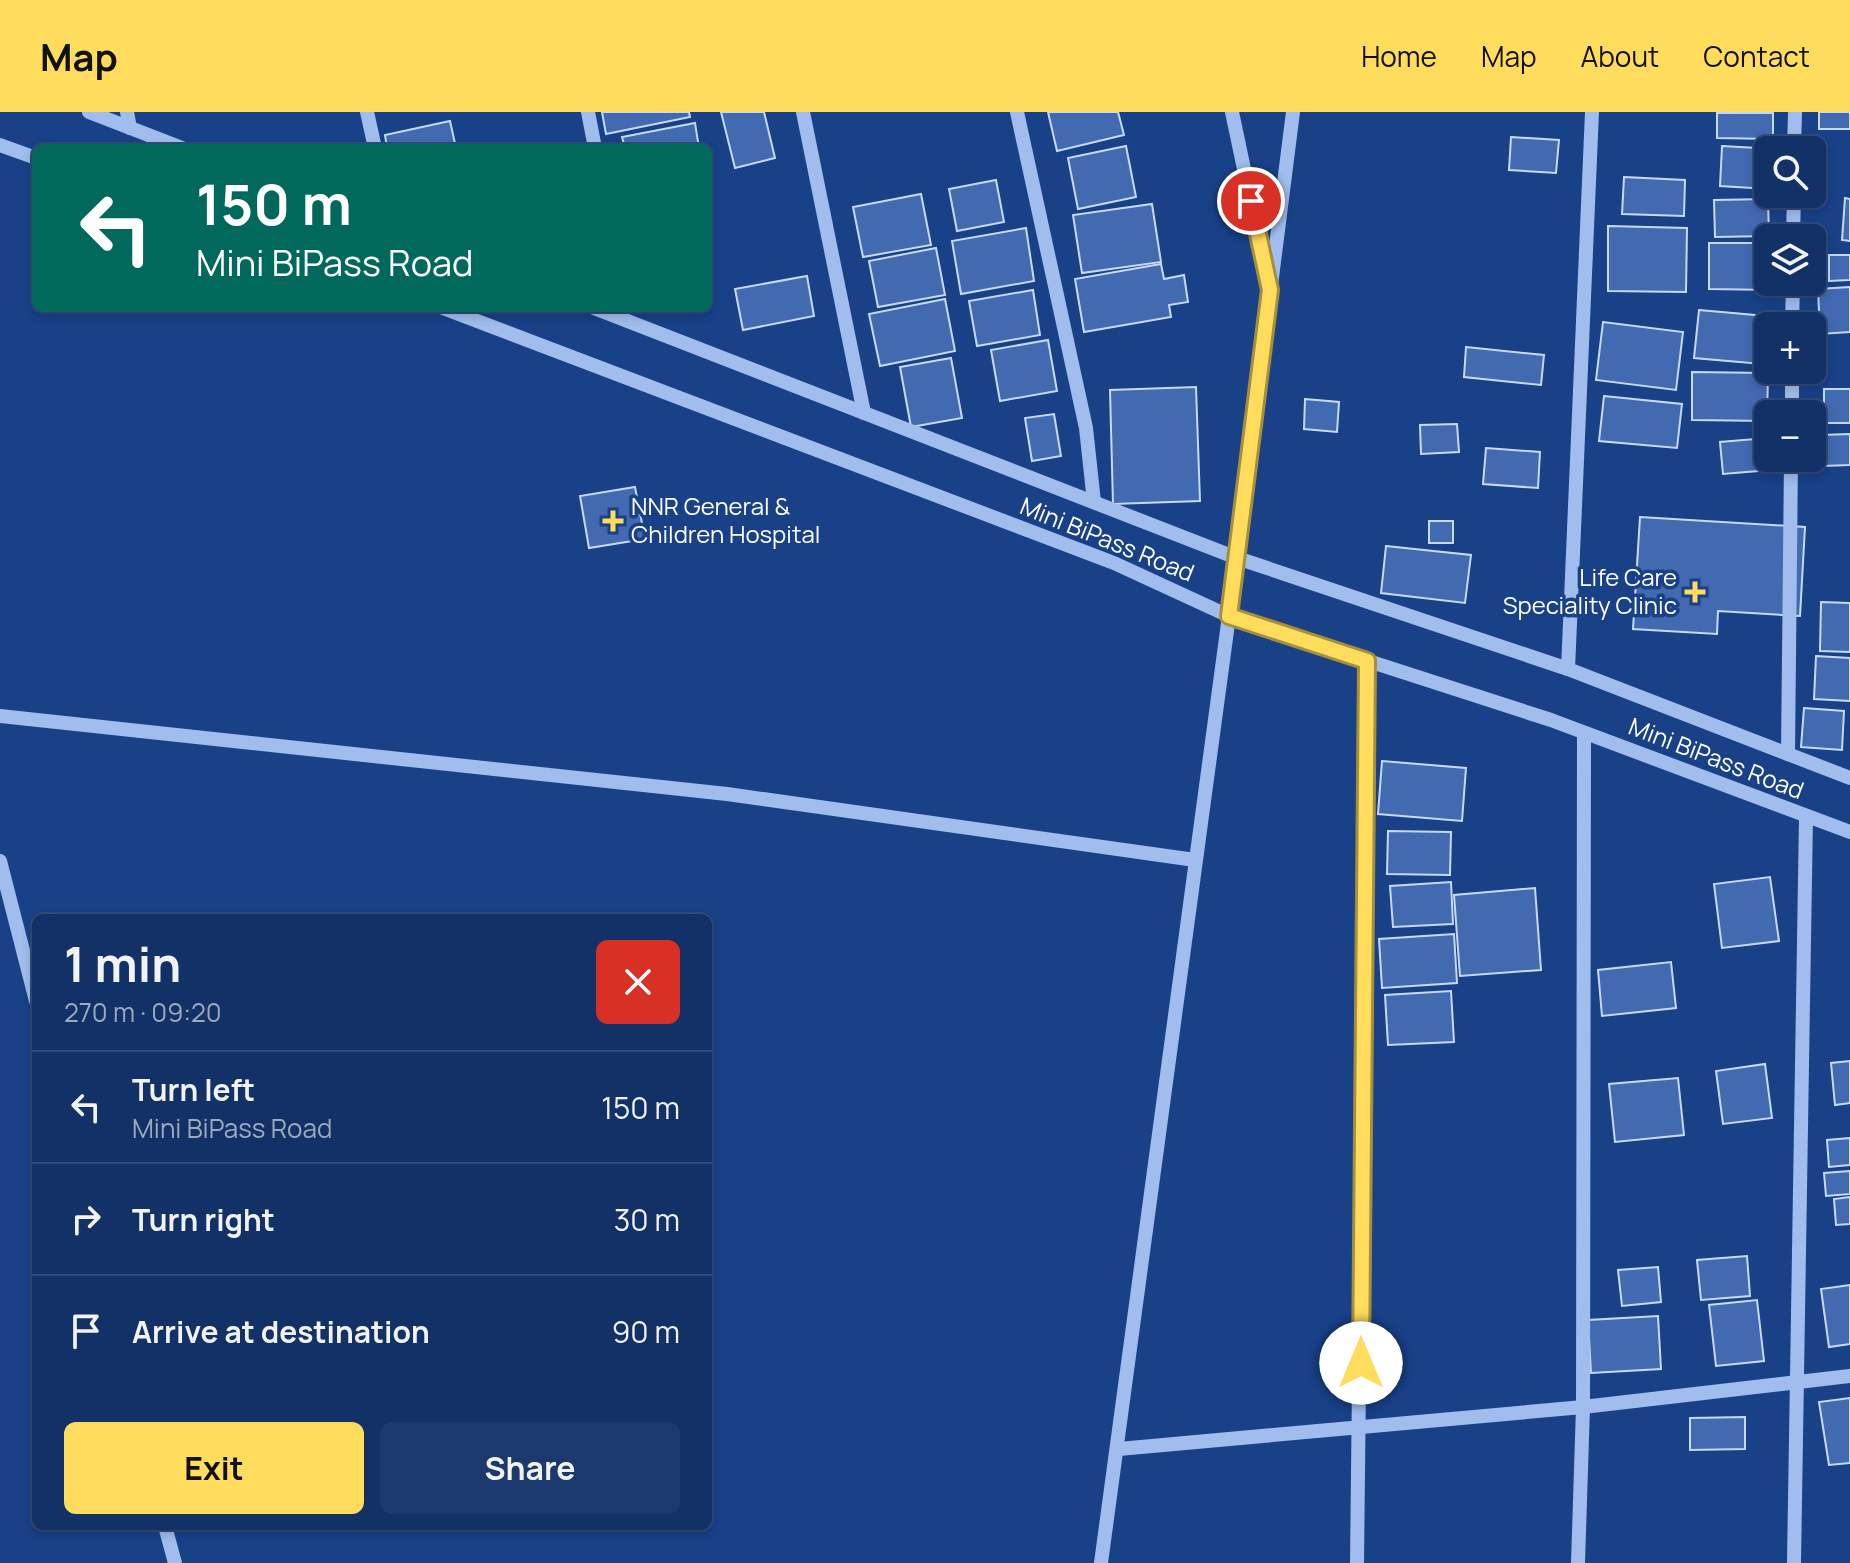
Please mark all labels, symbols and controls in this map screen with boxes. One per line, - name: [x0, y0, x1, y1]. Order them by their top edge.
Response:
- text: Map: [40, 30, 118, 82]
- text: Home: [1361, 37, 1437, 75]
- text: Map: [1481, 37, 1537, 75]
- text: About: [1581, 37, 1659, 75]
- text: Contact: [1703, 37, 1810, 75]
- map controls: [1754, 136, 1826, 472]
- button: search: [1754, 136, 1826, 208]
- text: 150 m: [196, 165, 352, 242]
- pin: [1217, 167, 1285, 235]
- icon: left: [64, 176, 168, 280]
- icon: arrive: [1229, 179, 1273, 223]
- button: layers: [1754, 224, 1826, 296]
- text: Mini BiPass Road: [196, 238, 473, 287]
- button: +: [1754, 312, 1826, 384]
- button: −: [1754, 400, 1826, 472]
- place label: NNR General & Children Hospital: [631, 489, 820, 550]
- street label: Mini BiPass Road: [1016, 489, 1199, 589]
- marker: NNR General & Children Hospital: [602, 510, 624, 532]
- place label: Life Care Speciality Clinic: [1503, 560, 1677, 621]
- marker: Life Care Speciality Clinic: [1684, 581, 1706, 603]
- street label: Mini BiPass Road: [1624, 709, 1809, 806]
- text: 1 min: [64, 931, 181, 996]
- button: close: [596, 940, 680, 1024]
- text: 270 m · 09:20: [64, 994, 222, 1030]
- text: Turn left: [132, 1069, 255, 1110]
- icon: left: [64, 1085, 108, 1129]
- text: 150 m: [601, 1087, 680, 1128]
- text: Mini BiPass Road: [132, 1110, 332, 1146]
- icon: right: [64, 1197, 108, 1241]
- text: Turn right: [132, 1199, 275, 1240]
- text: 30 m: [614, 1199, 680, 1240]
- icon: arrive: [64, 1309, 108, 1353]
- text: Arrive at destination: [132, 1311, 430, 1352]
- text: 90 m: [612, 1311, 680, 1352]
- position arrow: [1319, 1321, 1403, 1405]
- button: Exit: [64, 1422, 364, 1514]
- button: Share: [380, 1422, 680, 1514]

